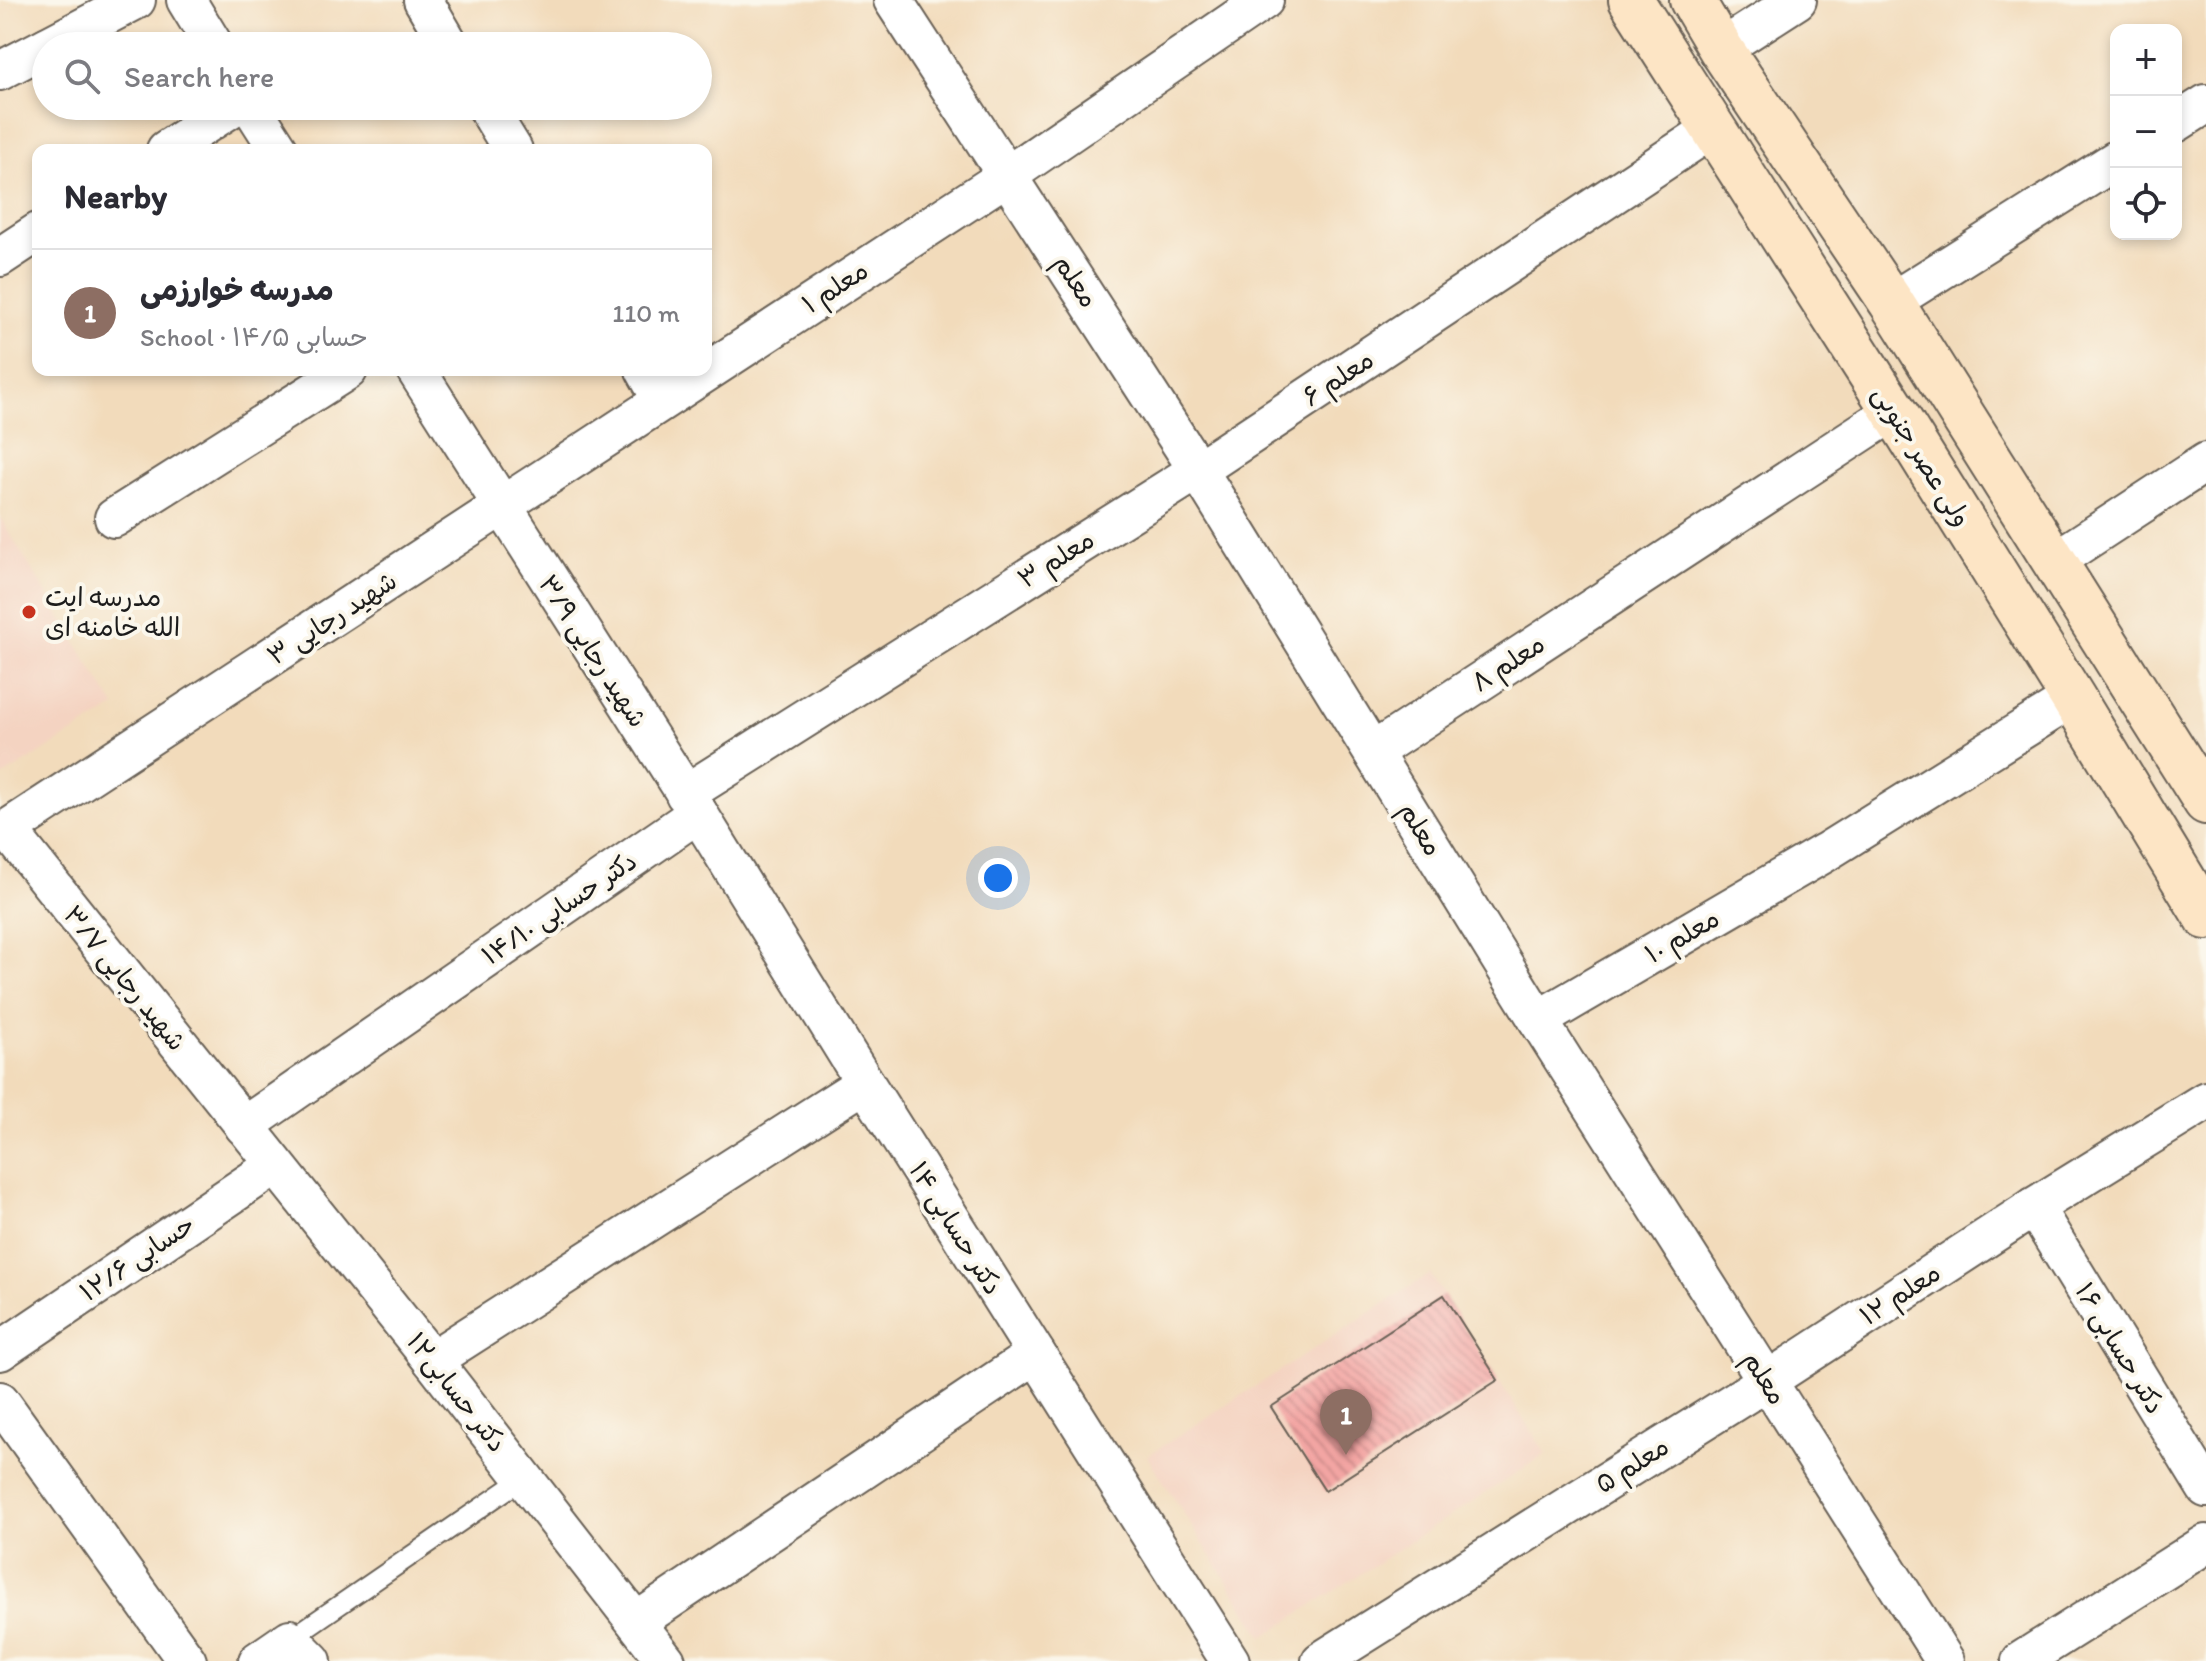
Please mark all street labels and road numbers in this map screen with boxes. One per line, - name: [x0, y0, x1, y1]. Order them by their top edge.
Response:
- street label: معلم: [1044, 248, 1105, 316]
- street label: معلم ۱: [796, 254, 876, 323]
- street label: معلم ۶: [1296, 343, 1382, 416]
- street label: ولی عصر جنوبی: [1865, 380, 1978, 533]
- street label: معلم ۳: [1012, 523, 1102, 598]
- street label: شهید رجایی ۳: [261, 564, 403, 673]
- street label: شهید رجایی ۳/۹: [531, 569, 654, 734]
- street label: معلم ۸: [1465, 627, 1553, 702]
- street label: معلم: [1389, 796, 1449, 864]
- street label: دکتر حسابی ۱۴/۱۰: [476, 844, 643, 972]
- street label: شهید رجایی ۳/۷: [56, 899, 193, 1058]
- street label: معلم ۱۰: [1639, 902, 1727, 974]
- street label: دکتر حسابی ۱۴: [902, 1156, 1010, 1301]
- street label: حسابی ۱۲/۶: [73, 1208, 201, 1309]
- street label: معلم ۱۲: [1854, 1256, 1949, 1335]
- street label: دکتر حسابی ۱۶: [2068, 1277, 2172, 1420]
- street label: دکتر حسابی۱۲: [400, 1326, 514, 1459]
- street label: معلم: [1733, 1345, 1794, 1413]
- street label: معلم ۵: [1589, 1430, 1677, 1503]

